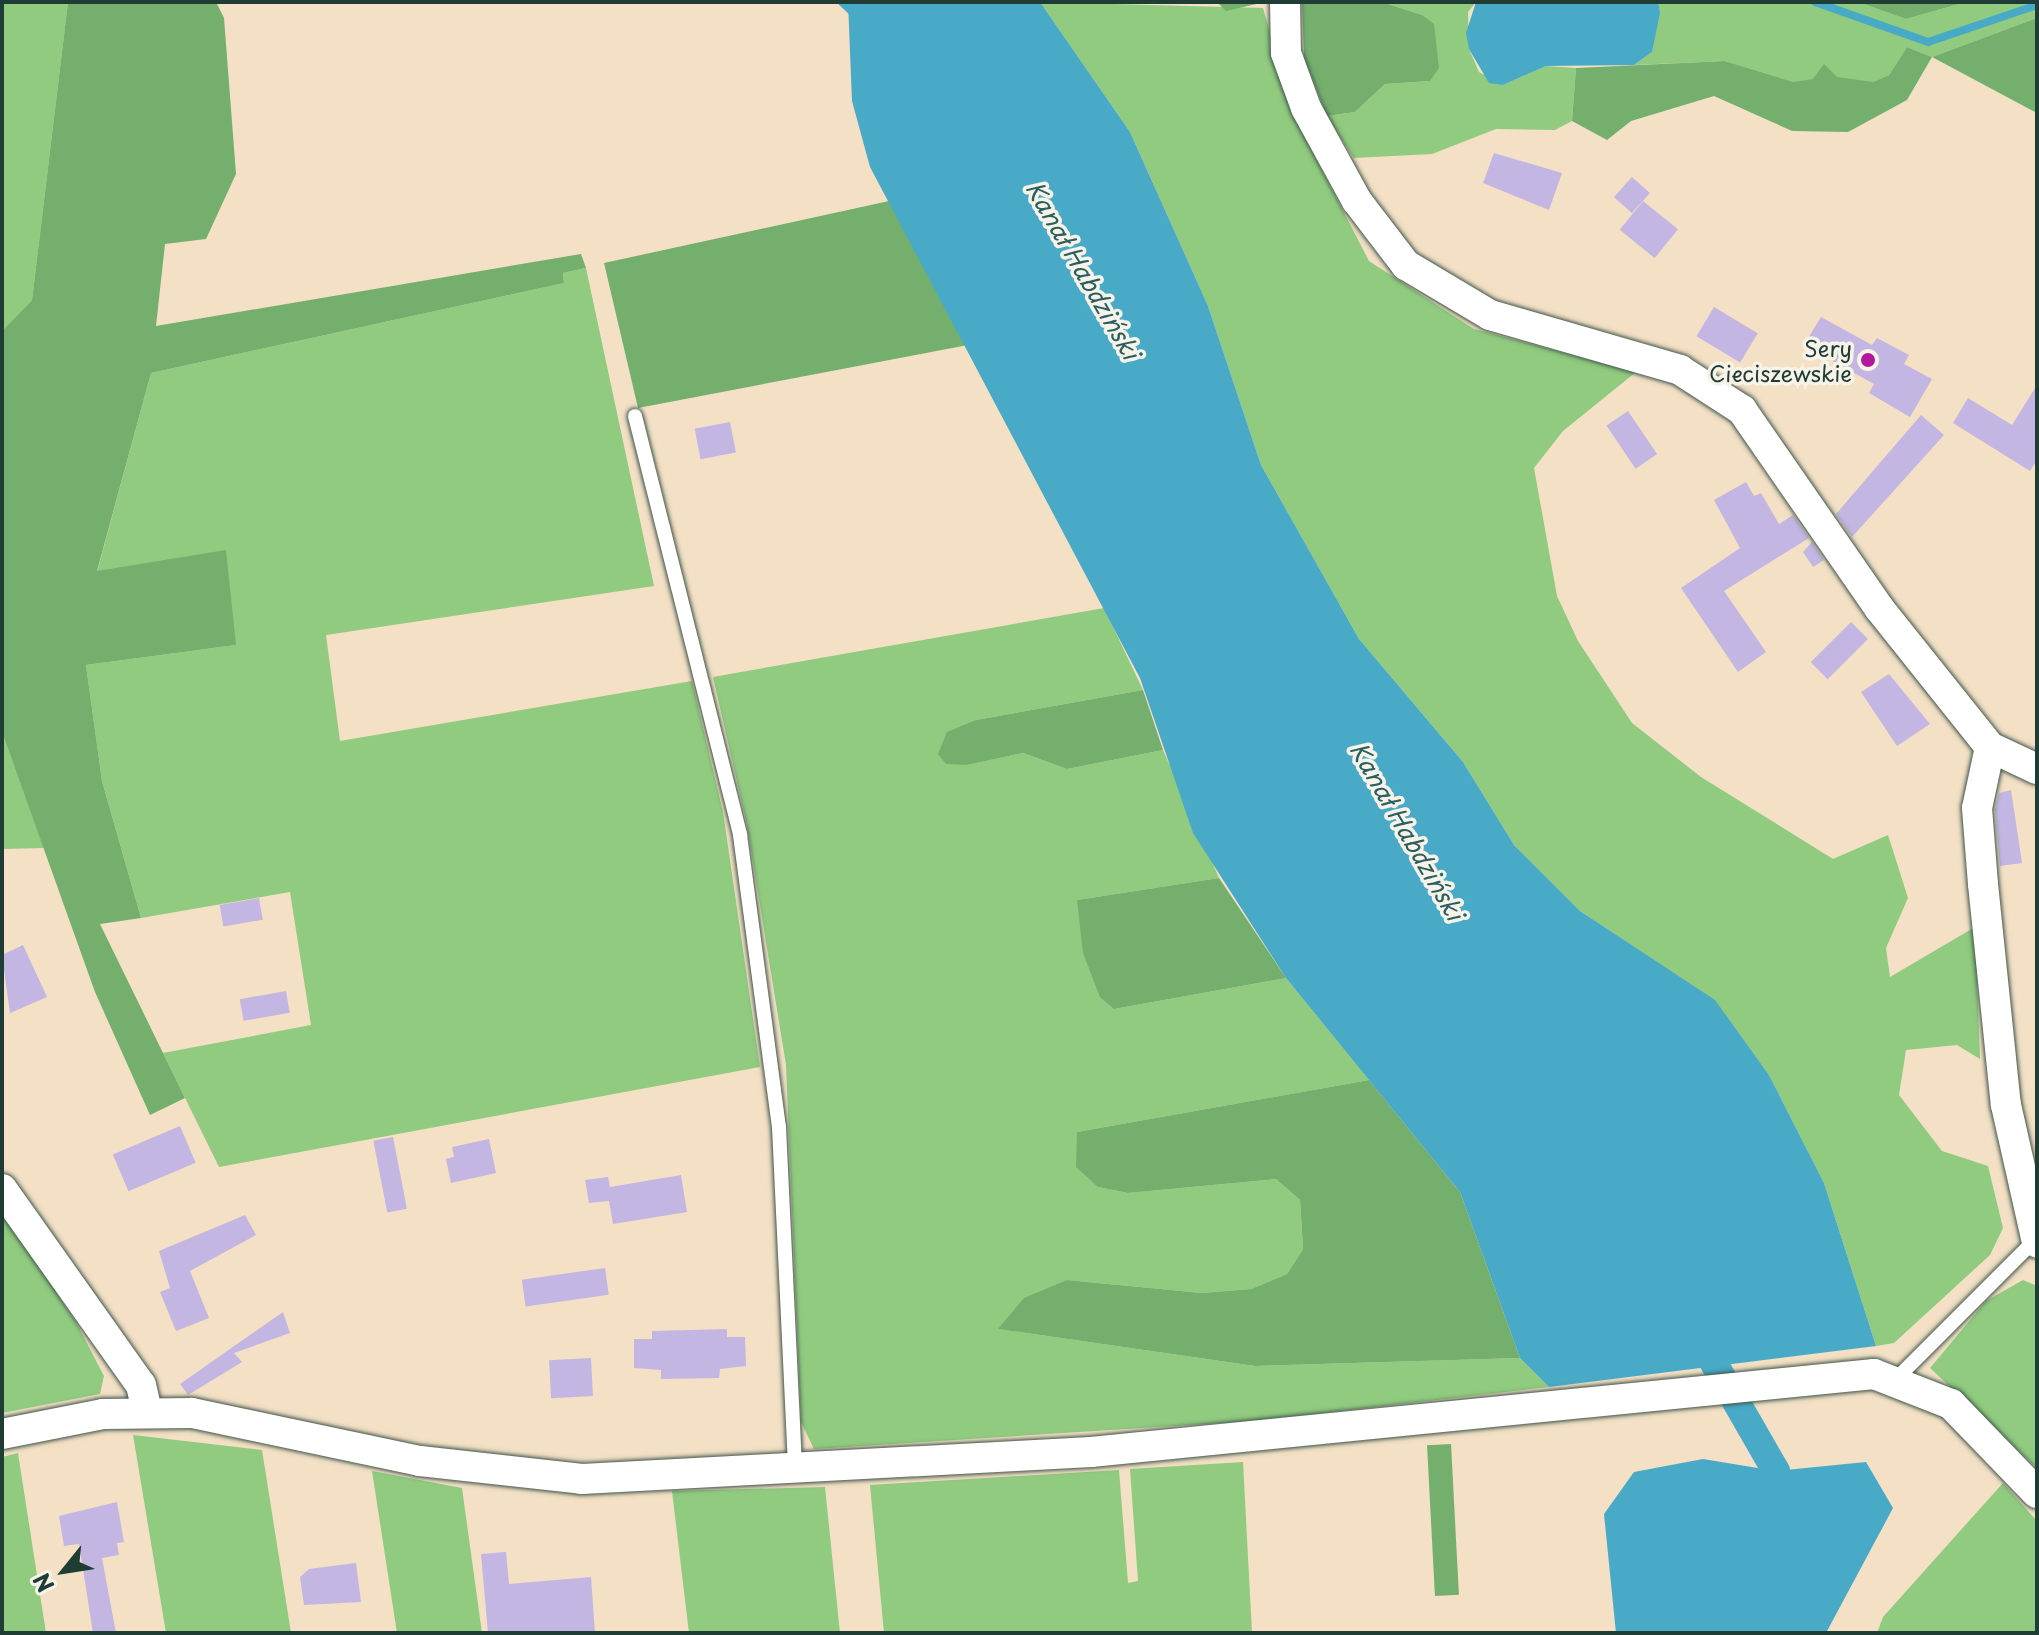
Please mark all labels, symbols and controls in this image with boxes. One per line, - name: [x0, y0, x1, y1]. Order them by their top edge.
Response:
- water label: Kanał Habdziński: [1020, 175, 1146, 365]
- place label: Sery Cieciszewskie: [1709, 334, 1852, 386]
- marker: Sery Cieciszewskie: [1859, 351, 1877, 369]
- water label: Kanał Habdziński: [1344, 736, 1470, 926]
- north arrow: [24, 1531, 104, 1611]
- text: N: [24, 1567, 61, 1599]

